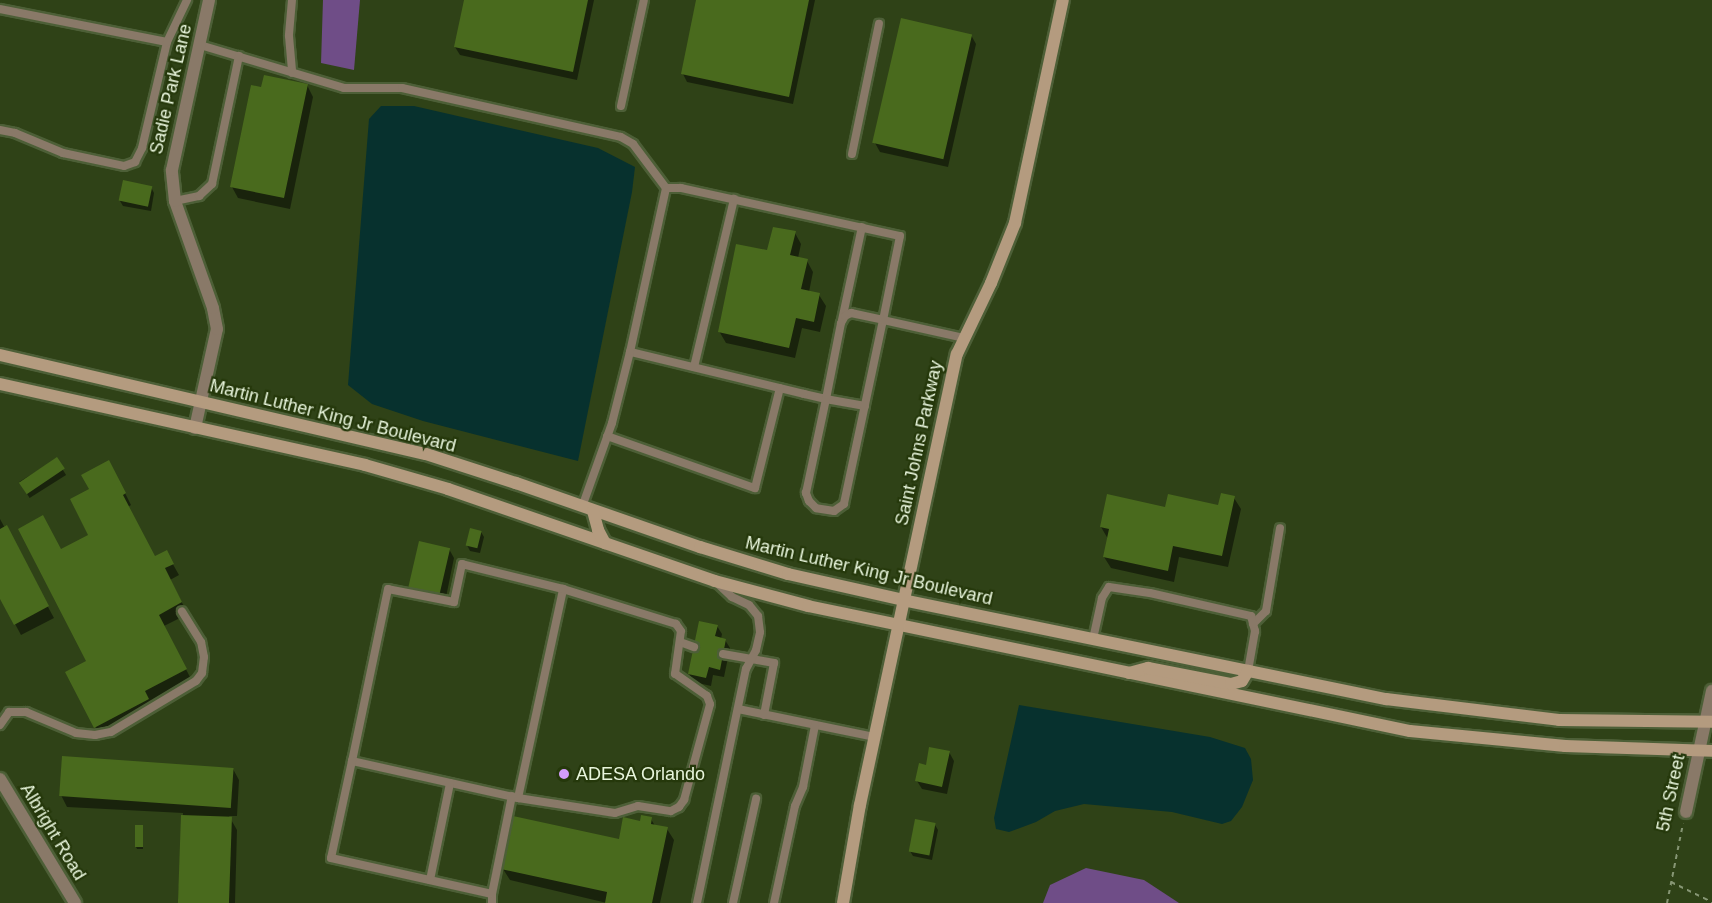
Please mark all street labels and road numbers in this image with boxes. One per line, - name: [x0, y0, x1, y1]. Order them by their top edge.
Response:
- street label: Sadie Park Lane: [146, 22, 196, 156]
- street label: Saint Johns Parkway: [891, 359, 947, 527]
- street label: Martin Luther King Jr Boulevard: [208, 375, 458, 457]
- street label: Martin Luther King Jr Boulevard: [743, 532, 995, 610]
- street label: 5th Street: [1652, 753, 1690, 833]
- street label: Albright Road: [16, 780, 90, 884]

